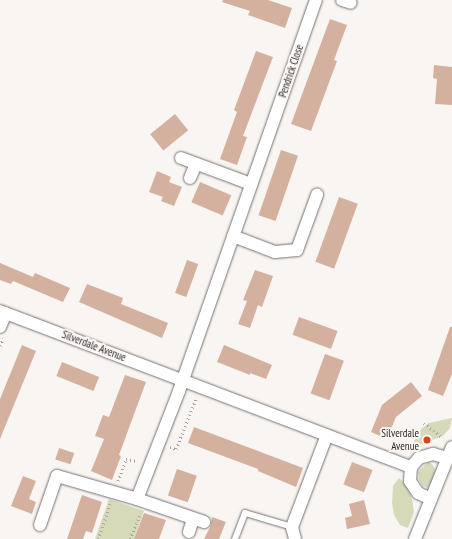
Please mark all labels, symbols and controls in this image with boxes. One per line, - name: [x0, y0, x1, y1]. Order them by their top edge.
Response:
- street label: Pendrick Close: [276, 43, 306, 99]
- street label: Silverdale Avenue: [60, 328, 128, 364]
- place label: Silverdale Avenue: [381, 427, 419, 453]
- marker: Silverdale Avenue: [422, 435, 432, 445]

